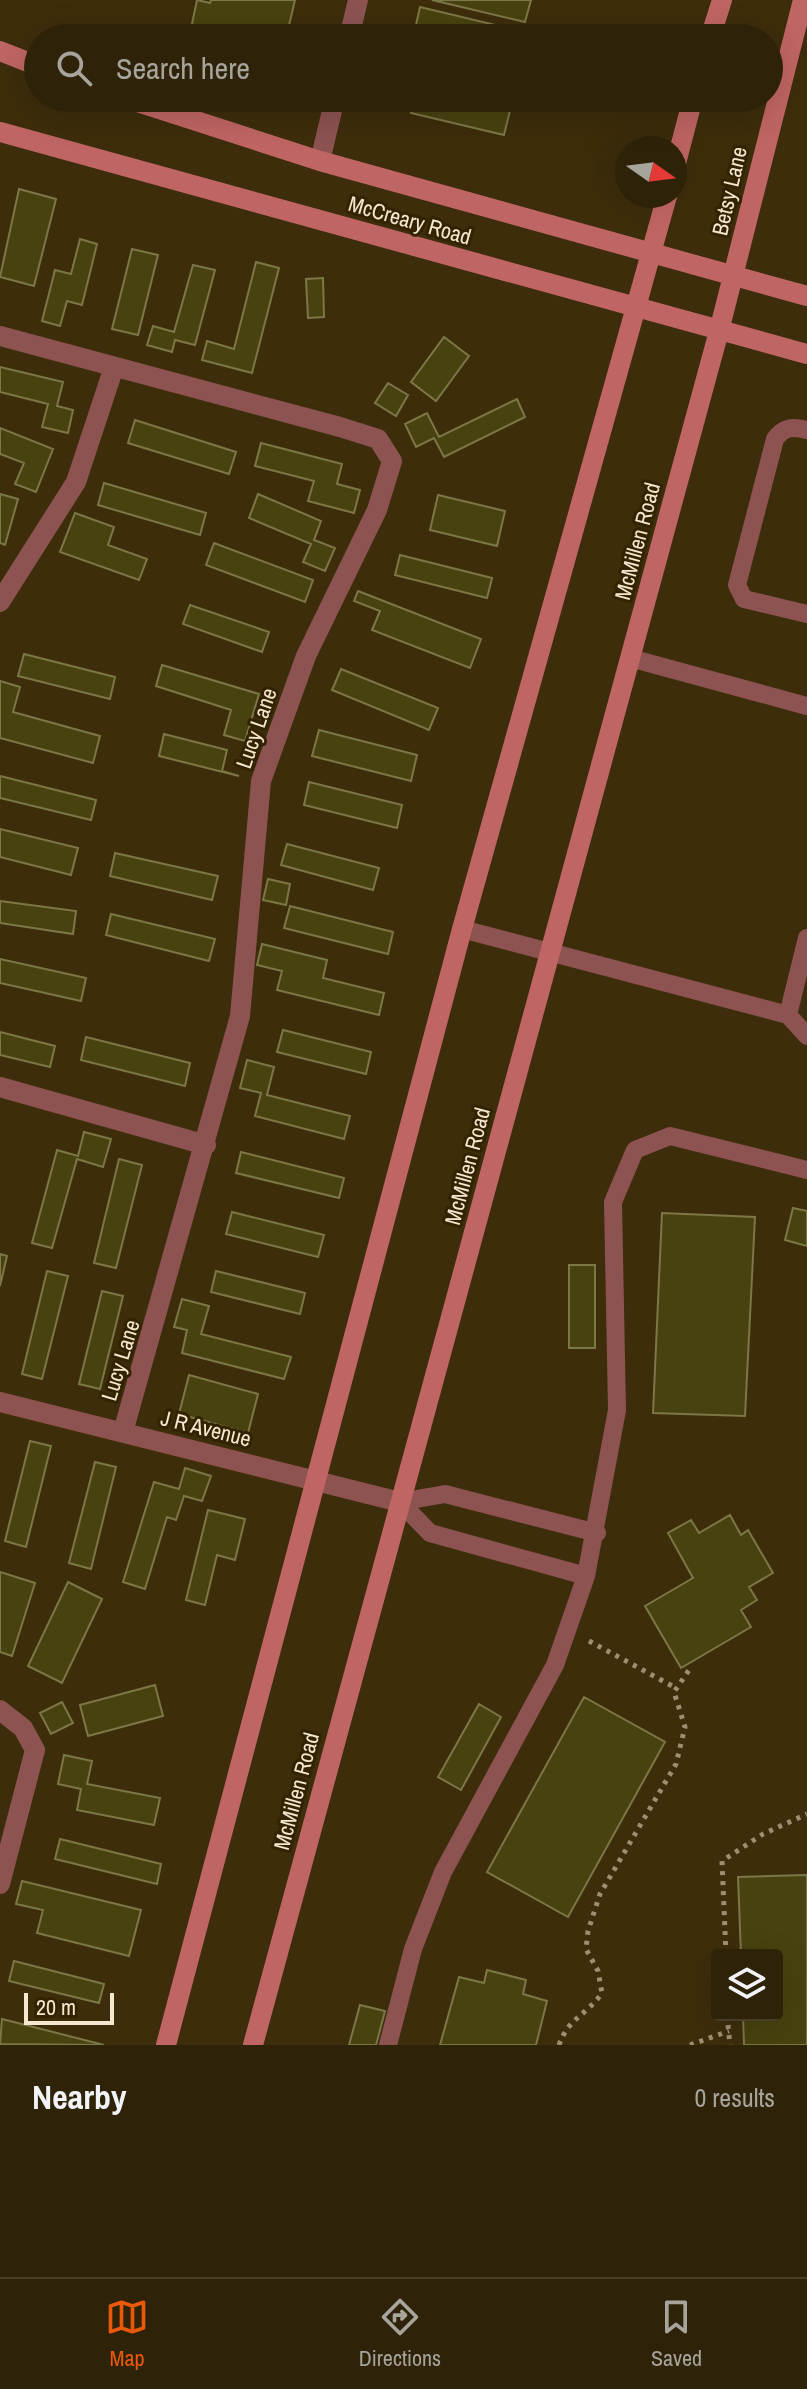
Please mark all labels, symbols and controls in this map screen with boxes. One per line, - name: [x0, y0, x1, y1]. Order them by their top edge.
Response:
- search box: [24, 24, 783, 112]
- icon: search: [52, 46, 96, 90]
- text: Search here: [116, 48, 250, 88]
- north arrow: [615, 136, 687, 208]
- street label: Betsy Lane: [704, 144, 754, 238]
- street label: McCreary Road: [345, 188, 475, 252]
- street label: McMillen Road: [607, 479, 667, 603]
- street label: Lucy Lane: [228, 684, 284, 772]
- street label: McMillen Road: [437, 1104, 497, 1228]
- street label: Lucy Lane: [93, 1316, 147, 1404]
- street label: J R Avenue: [158, 1402, 254, 1454]
- street label: McMillen Road: [266, 1729, 326, 1853]
- map controls: [711, 1949, 783, 2021]
- button: layers: [711, 1949, 783, 2021]
- scale bar: [24, 1989, 114, 2025]
- text: 20 m: [36, 1992, 76, 2022]
- text: Nearby: [32, 2074, 127, 2120]
- text: 0 results: [694, 2080, 775, 2115]
- tab: Map: [105, 2295, 149, 2373]
- tab: Directions: [359, 2295, 441, 2373]
- tab: Saved: [651, 2295, 702, 2373]

